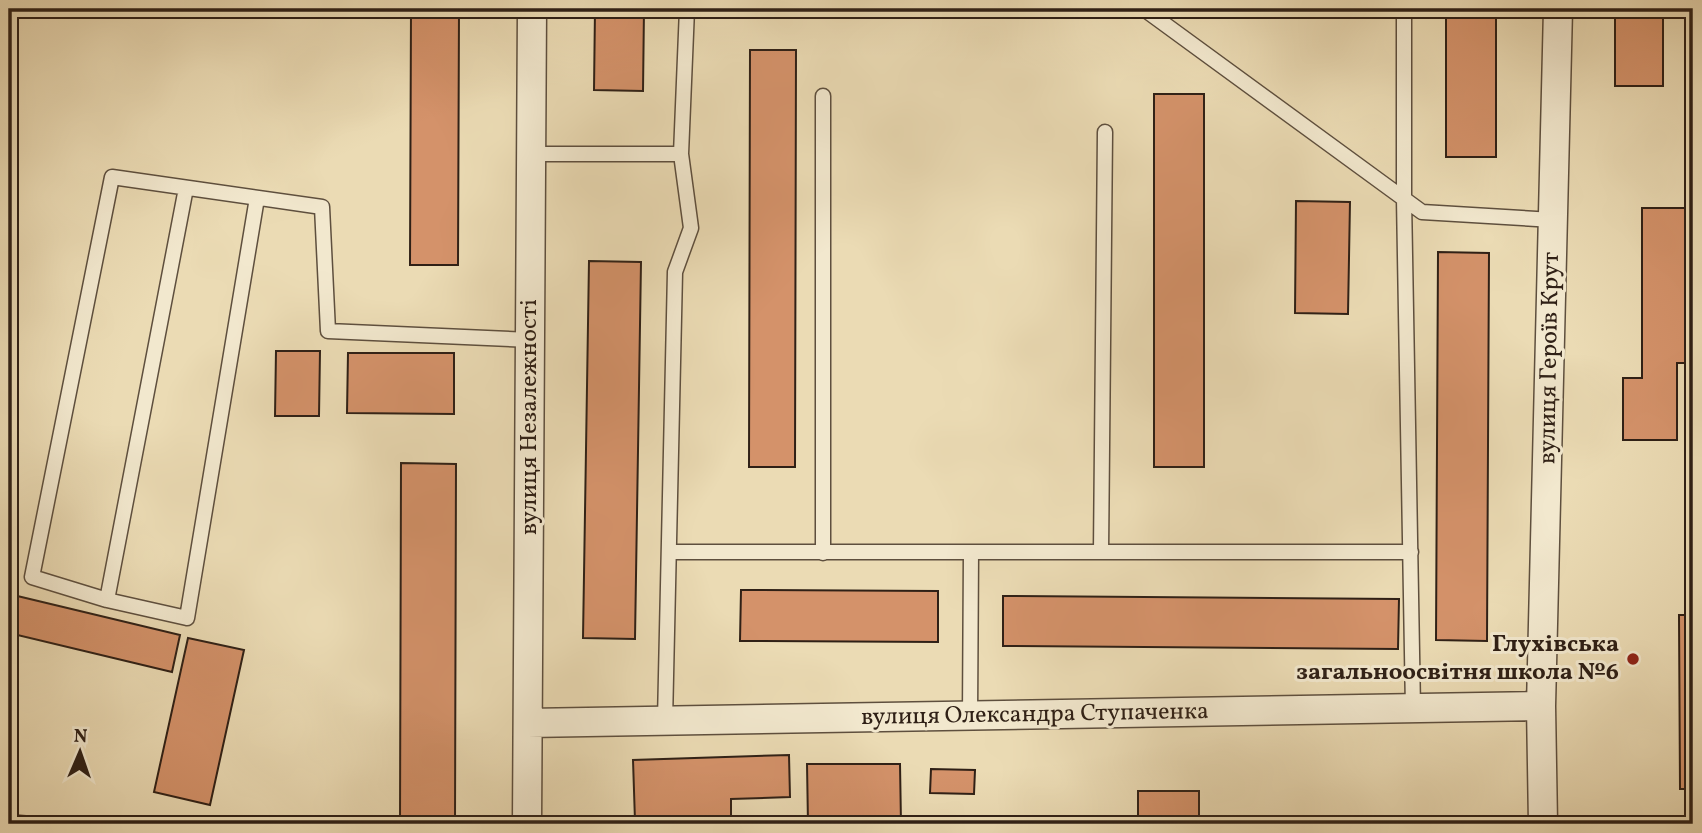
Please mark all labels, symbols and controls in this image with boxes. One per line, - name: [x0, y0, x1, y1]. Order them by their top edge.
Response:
- street label: вулиця Героїв Крут: [1531, 252, 1569, 464]
- street label: вулиця Незалежності: [513, 299, 547, 535]
- place label: Глухівська загальноосвітня школа №6: [1296, 628, 1619, 690]
- marker: Глухівська загальноосвітня школа №6: [1625, 651, 1641, 667]
- street label: вулиця Олександра Ступаченка: [861, 695, 1209, 735]
- north arrow: [46, 718, 116, 788]
- text: N: [73, 724, 88, 750]

